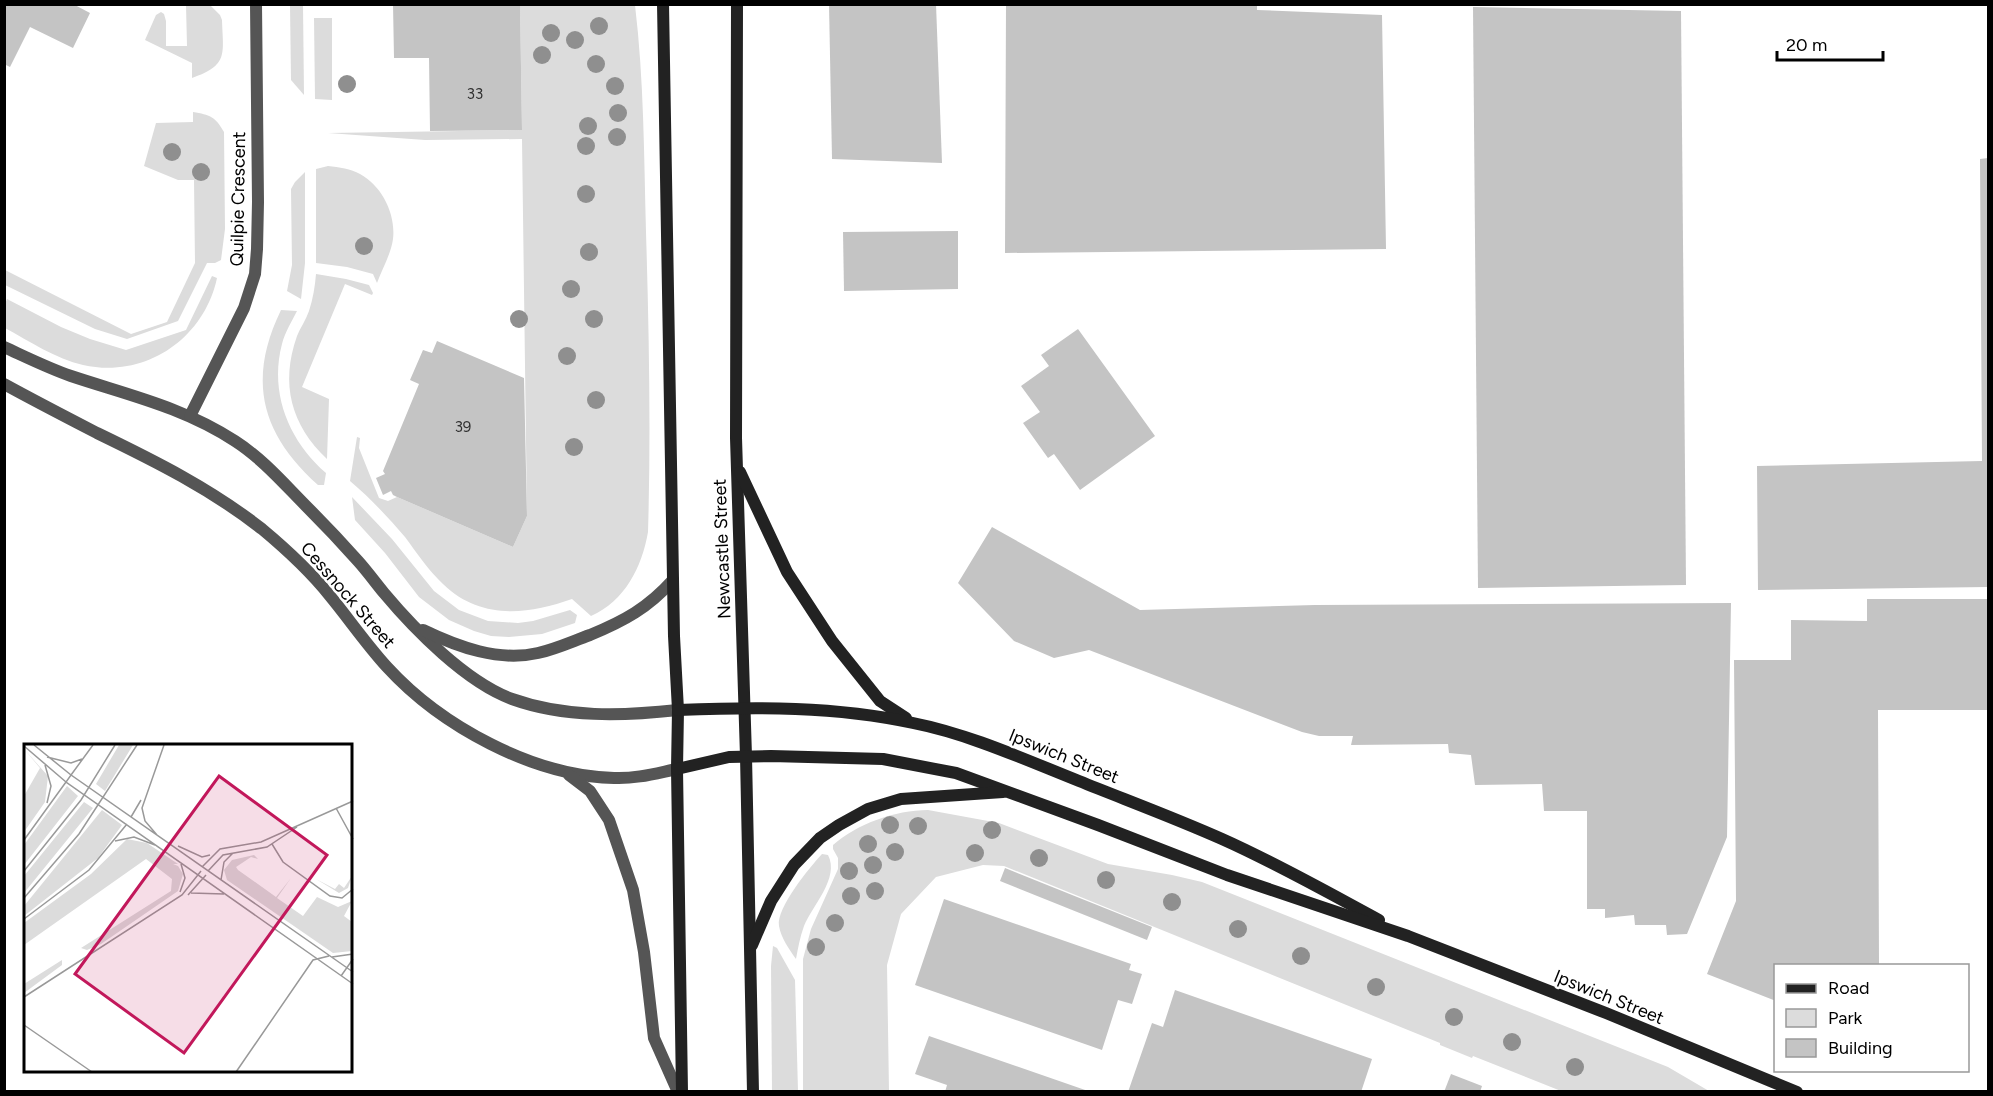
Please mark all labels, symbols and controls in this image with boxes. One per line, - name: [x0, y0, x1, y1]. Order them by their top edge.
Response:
- scale bar: [1777, 24, 1884, 62]
- text: 20 m: [1786, 34, 1827, 56]
- house number: 33: [467, 85, 483, 103]
- street label: Quilpie Crescent: [226, 131, 250, 267]
- house number: 39: [455, 418, 471, 436]
- street label: Newcastle Street: [709, 478, 735, 619]
- street label: Cessnock Street: [296, 537, 400, 653]
- street label: Ipswich Street: [1006, 724, 1122, 788]
- inset map: [24, 744, 352, 1072]
- legend: [1774, 964, 1969, 1072]
- street label: Ipswich Street: [1551, 965, 1667, 1029]
- text: Road: [1828, 977, 1869, 999]
- text: Park: [1828, 1007, 1863, 1029]
- text: Building: [1828, 1037, 1893, 1059]

